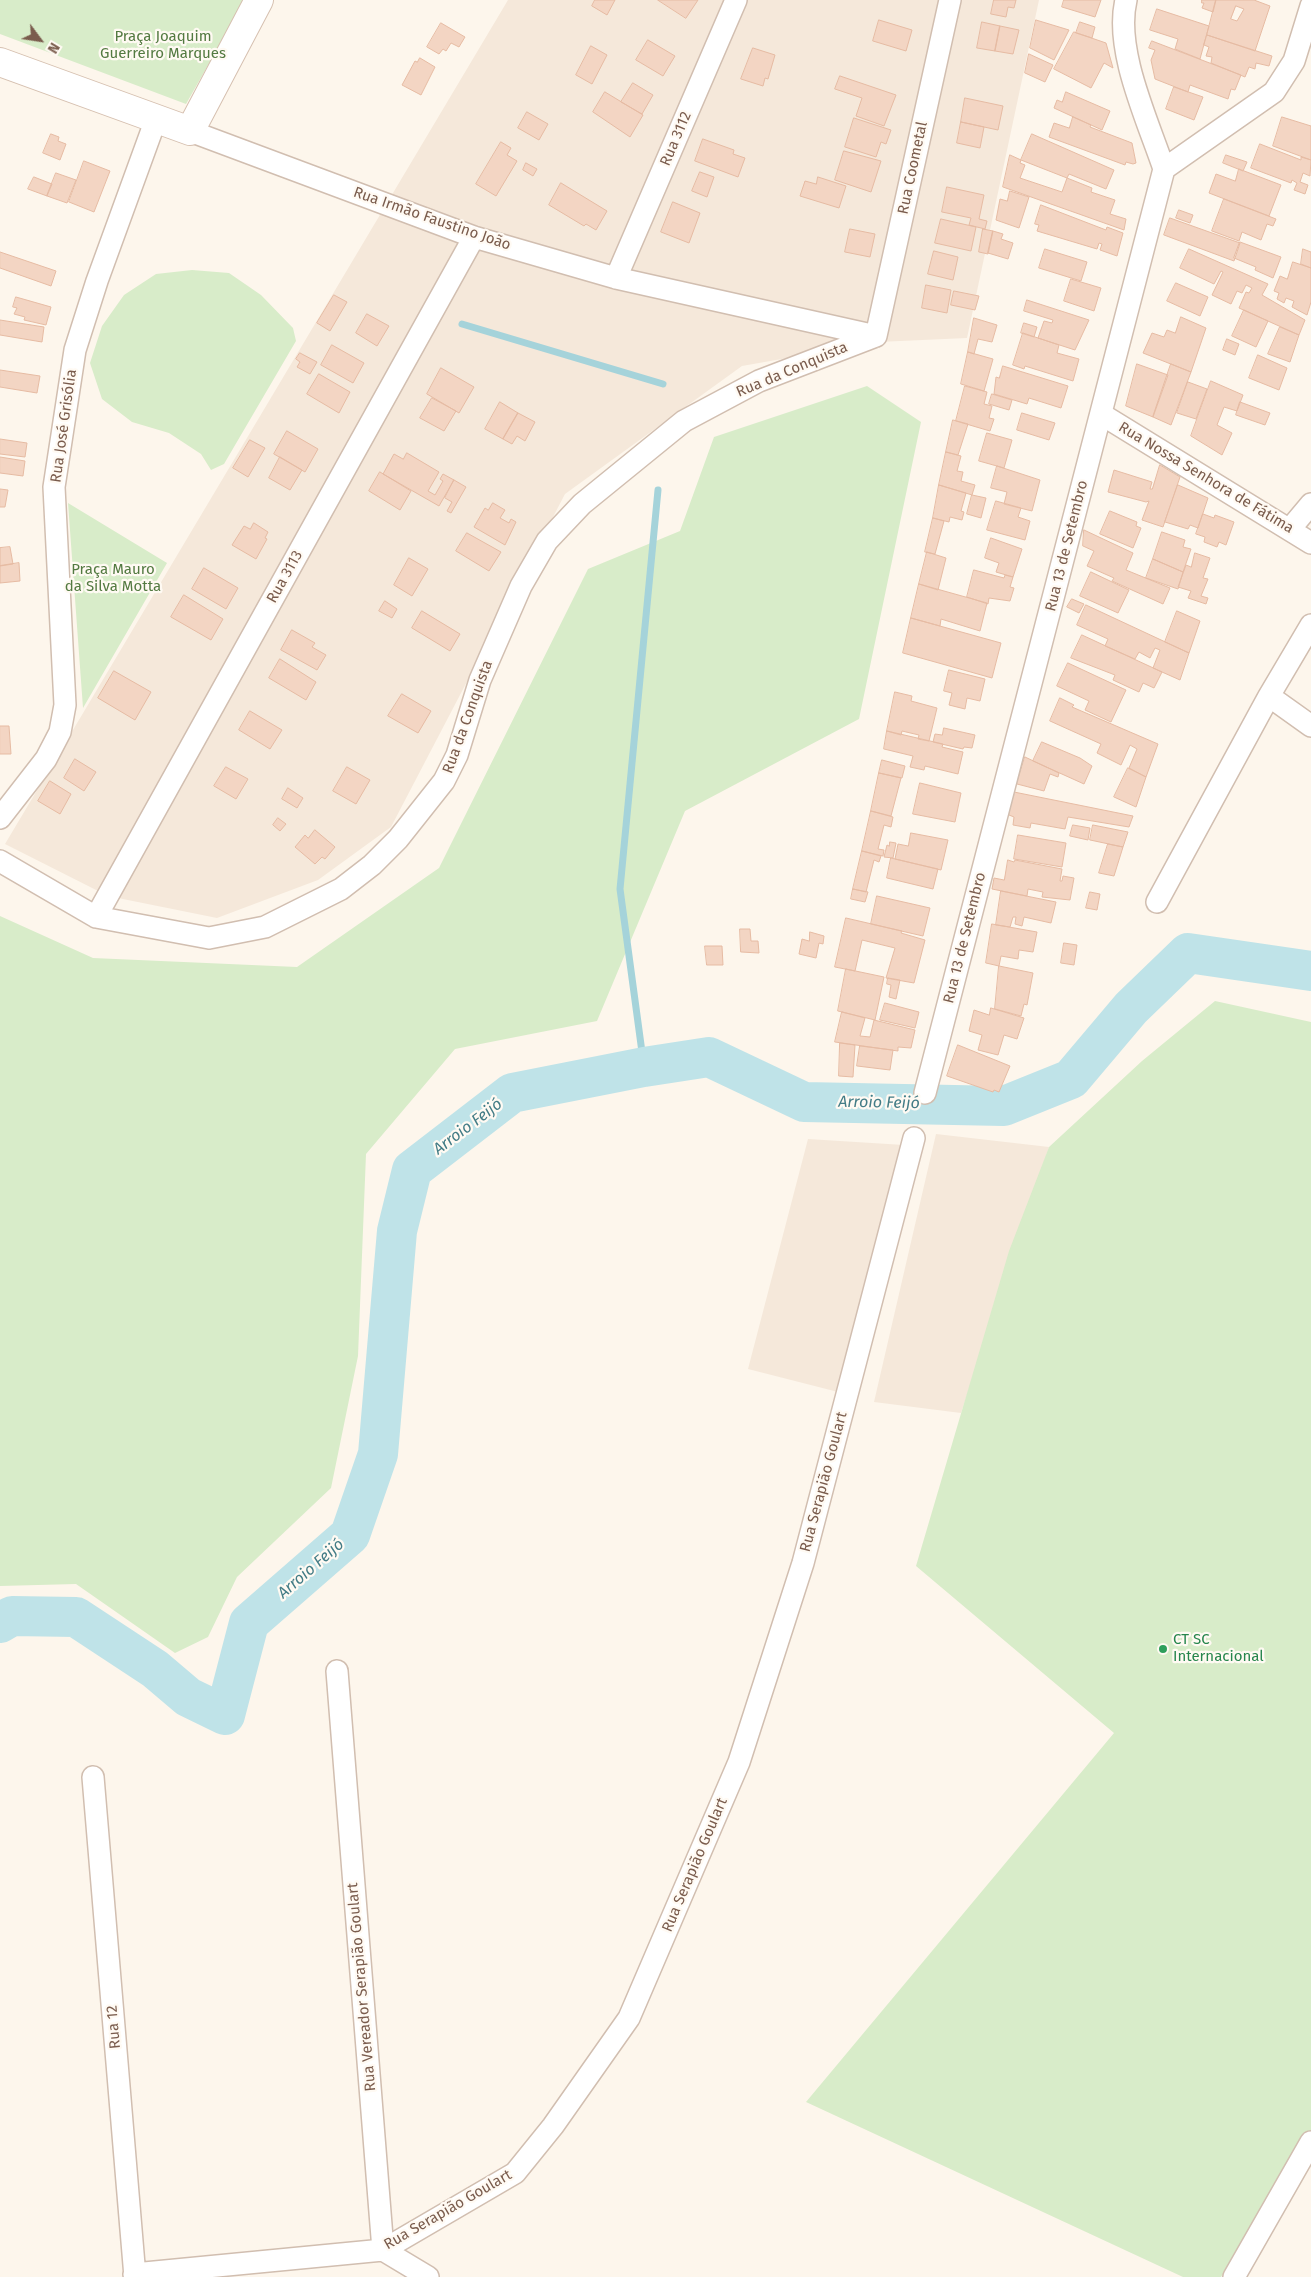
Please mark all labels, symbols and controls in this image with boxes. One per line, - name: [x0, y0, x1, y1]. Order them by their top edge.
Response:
- north arrow: [15, 15, 65, 65]
- park label: Praça Joaquim Guerreiro Marques: [100, 28, 226, 63]
- text: N: [44, 40, 63, 56]
- street label: Rua 3112: [657, 109, 695, 169]
- street label: Rua Coometal: [894, 120, 932, 216]
- street label: Rua Irmão Faustino João: [351, 184, 513, 254]
- street label: Rua da Conquista: [734, 338, 850, 402]
- street label: Rua José Grisólia: [47, 368, 81, 484]
- street label: Rua Nossa Senhora de Fátima: [1115, 418, 1297, 538]
- street label: Rua 13 de Setembro: [1042, 479, 1092, 613]
- street label: Rua 3113: [263, 548, 307, 606]
- park label: Praça Mauro da Silva Motta: [65, 561, 161, 596]
- street label: Rua da Conquista: [439, 658, 497, 776]
- street label: Rua 13 de Setembro: [940, 871, 990, 1005]
- water label: Arroio Feijó: [838, 1093, 920, 1113]
- water label: Arroio Feijó: [430, 1095, 506, 1159]
- street label: Rua Serapião Goulart: [797, 1410, 851, 1554]
- water label: Arroio Feijó: [274, 1535, 348, 1603]
- place label: CT SC Internacional: [1173, 1631, 1264, 1666]
- marker: CT SC Internacional: [1157, 1643, 1169, 1655]
- street label: Rua Serapião Goulart: [659, 1795, 731, 1935]
- street label: Rua Vereador Serapião Goulart: [344, 1882, 380, 2092]
- street label: Rua 12: [103, 2004, 125, 2050]
- street label: Rua Serapião Goulart: [381, 2166, 515, 2254]

